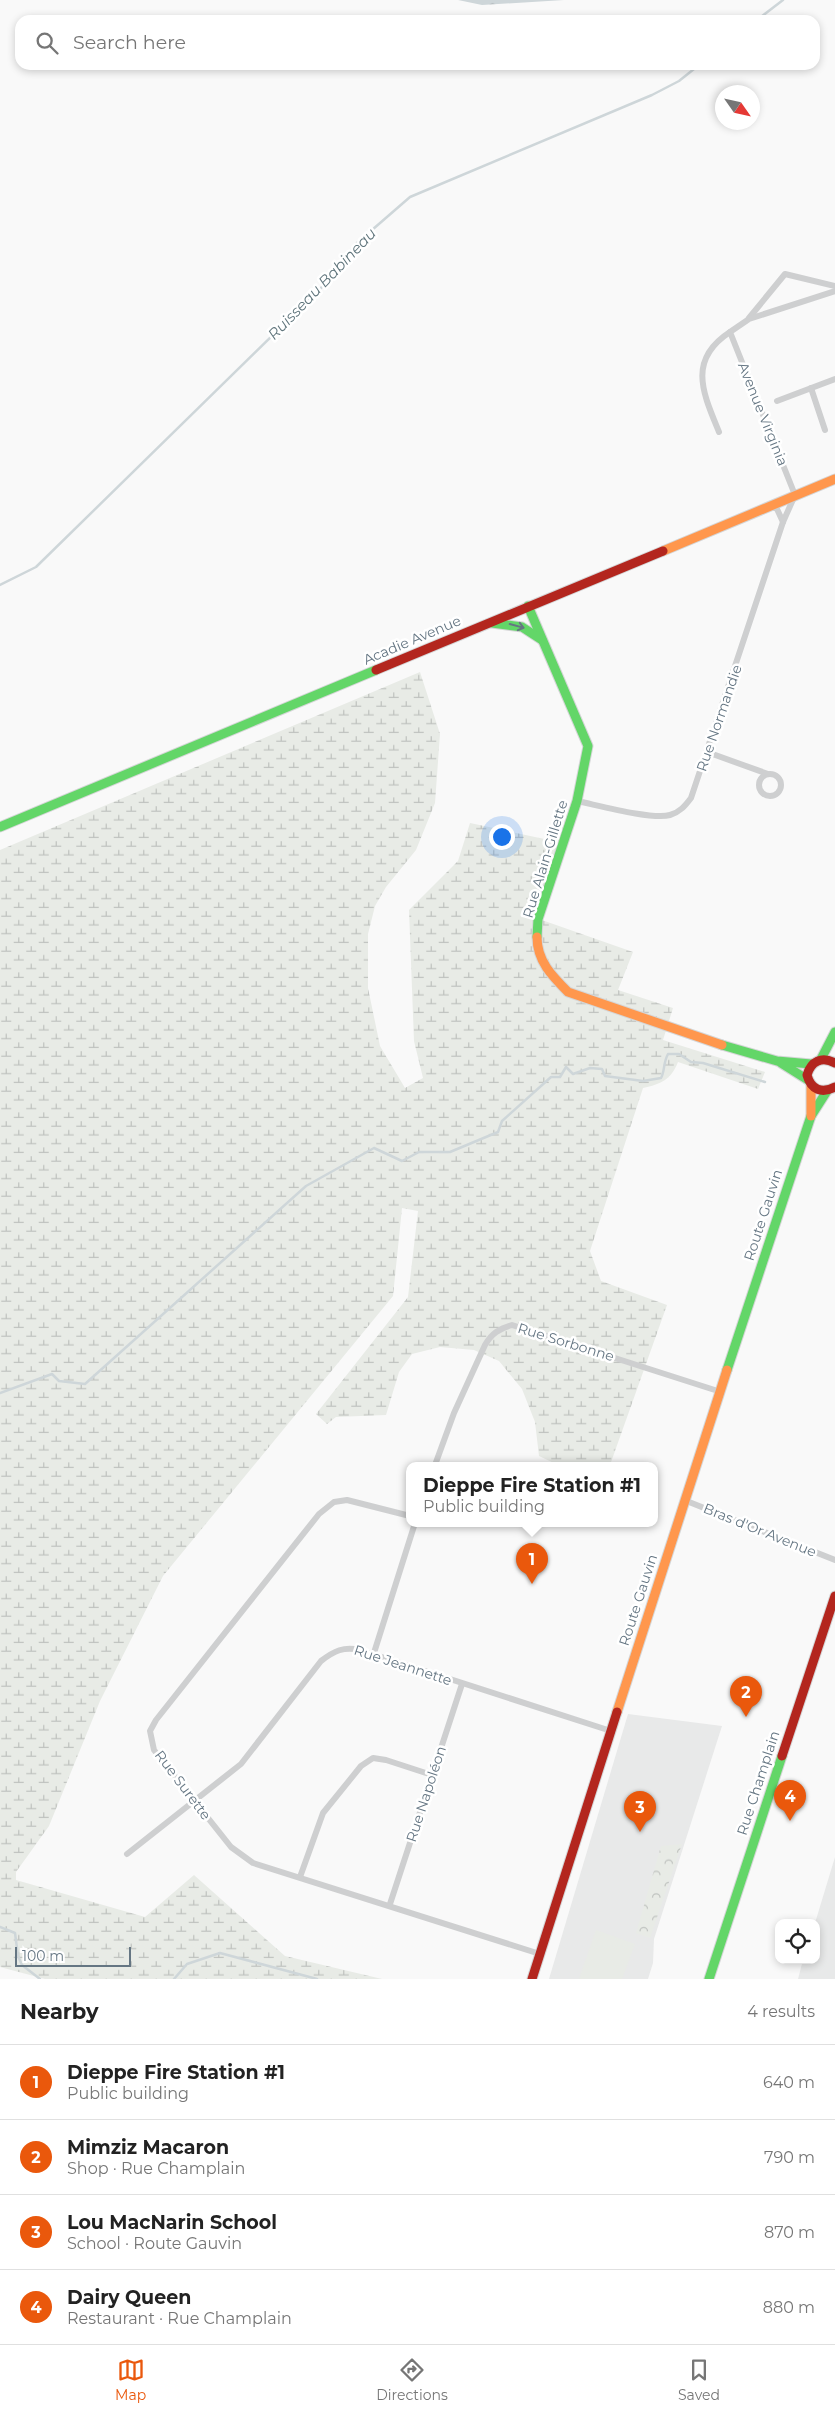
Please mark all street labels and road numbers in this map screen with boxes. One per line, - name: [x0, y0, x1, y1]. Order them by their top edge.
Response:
- street label: Avenue Virginia: [734, 360, 792, 468]
- street label: Acadie Avenue: [360, 611, 464, 669]
- street label: Rue Normandie: [692, 662, 746, 774]
- street label: Rue Alain-Gillette: [519, 798, 571, 920]
- street label: Route Gauvin: [740, 1167, 786, 1263]
- street label: Rue Sorbonne: [515, 1319, 617, 1365]
- street label: Bras d'Or Avenue: [701, 1499, 819, 1561]
- street label: Route Gauvin: [615, 1552, 661, 1648]
- street label: Rue Jeannette: [352, 1641, 454, 1689]
- street label: Rue Champlain: [733, 1728, 783, 1838]
- street label: Rue Napoléon: [402, 1744, 450, 1844]
- street label: Rue Surette: [151, 1746, 215, 1824]

